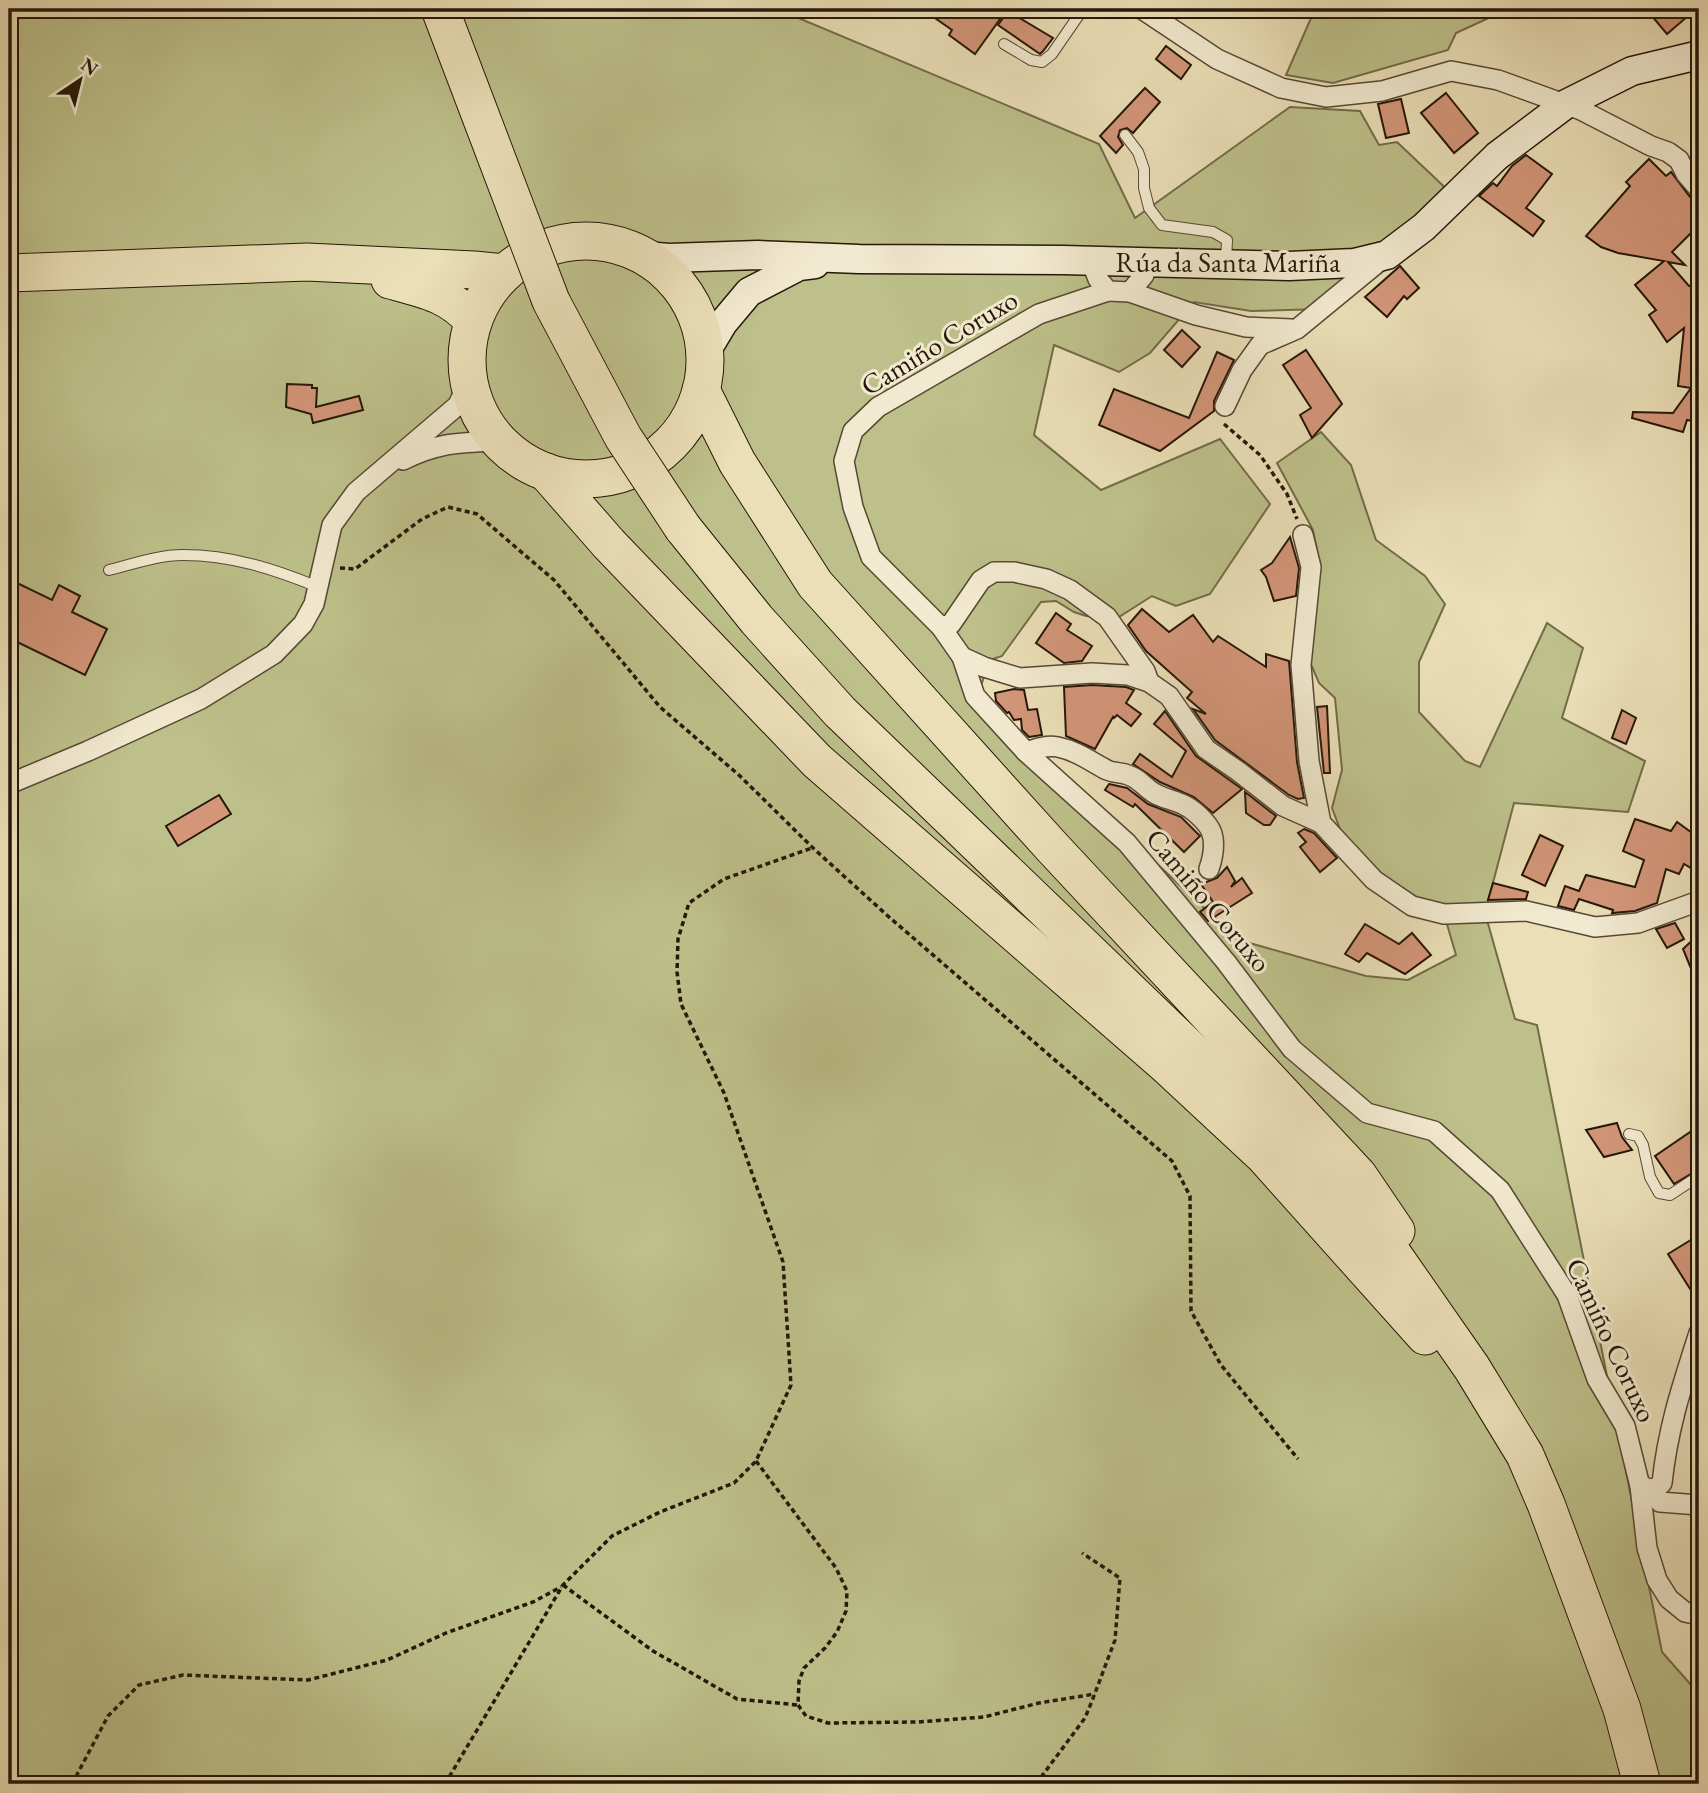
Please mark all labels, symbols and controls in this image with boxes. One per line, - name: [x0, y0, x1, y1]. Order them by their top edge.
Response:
- north arrow: [46, 46, 116, 116]
- text: N: [76, 52, 103, 81]
- street label: Rúa da Santa Mariña: [1116, 244, 1341, 280]
- street label: Camiño Coruxo: [854, 281, 1024, 403]
- street label: Camiño Coruxo: [1138, 821, 1280, 979]
- street label: Camiño Coruxo: [1558, 1252, 1666, 1428]

